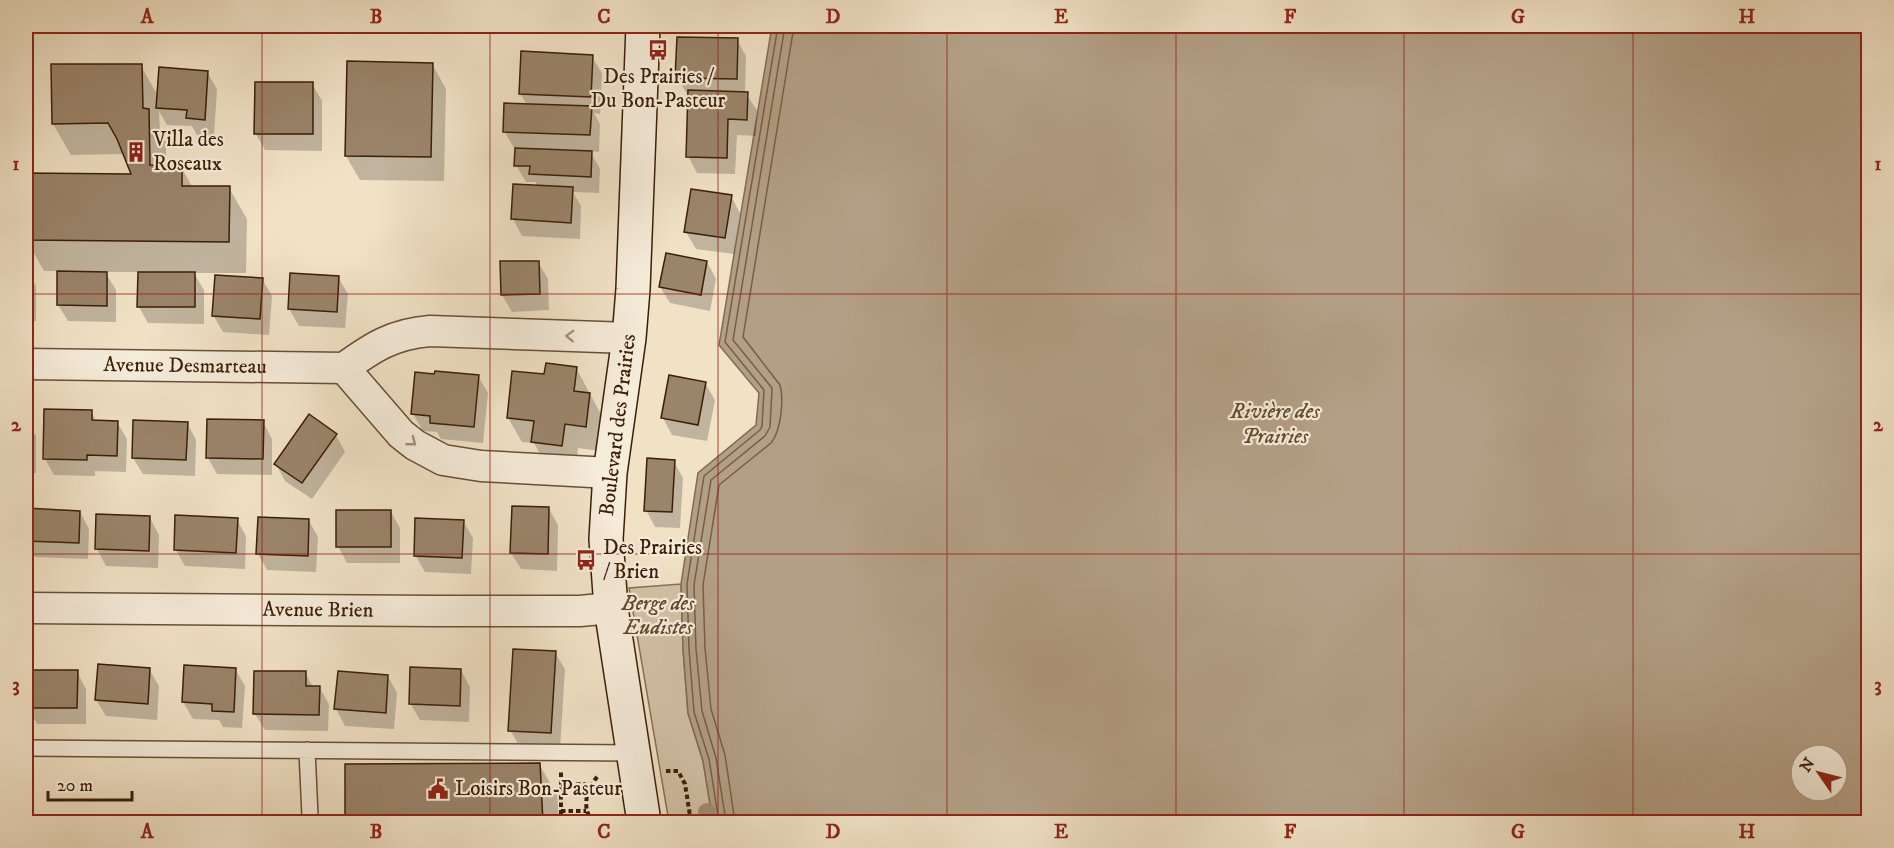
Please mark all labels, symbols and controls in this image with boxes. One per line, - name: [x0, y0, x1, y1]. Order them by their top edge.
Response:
- text: A: [140, 5, 155, 30]
- text: B: [370, 5, 382, 30]
- text: C: [597, 5, 611, 30]
- text: D: [826, 5, 841, 30]
- text: E: [1054, 5, 1068, 30]
- text: F: [1284, 5, 1297, 30]
- text: G: [1511, 5, 1525, 30]
- text: H: [1739, 5, 1756, 30]
- bus stop icon: Des Prairies / Du Bon-Pasteur: [646, 38, 670, 62]
- place label: Des Prairies / Du Bon-Pasteur: [591, 64, 726, 114]
- place label: Villa des Roseaux: [152, 127, 224, 177]
- building icon: Villa des Roseaux: [124, 140, 148, 164]
- text: 1: [12, 152, 20, 177]
- text: 1: [1874, 152, 1882, 177]
- one-way arrow: [566, 329, 575, 342]
- street label: Boulevard des Prairies: [594, 332, 642, 518]
- street label: Avenue Desmarteau: [103, 352, 267, 380]
- water label: Rivière des Prairies: [1229, 398, 1321, 450]
- text: 2: [11, 413, 22, 438]
- text: 2: [1873, 413, 1884, 438]
- one-way arrow: [405, 435, 416, 446]
- place label: Des Prairies / Brien: [603, 535, 702, 585]
- bus stop icon: Des Prairies / Brien: [574, 548, 598, 572]
- park label: Berge des Eudistes: [621, 591, 695, 641]
- street label: Avenue Brien: [262, 597, 374, 624]
- text: 3: [12, 673, 20, 698]
- text: 3: [1874, 673, 1882, 698]
- north arrow: [1789, 743, 1849, 803]
- text: N: [1796, 754, 1819, 776]
- scale bar: [48, 764, 132, 802]
- text: 20 m: [57, 775, 93, 797]
- place label: Loisirs Bon-Pasteur: [455, 776, 622, 802]
- public building icon: Loisirs Bon-Pasteur: [426, 777, 450, 801]
- text: A: [140, 820, 155, 845]
- text: B: [370, 820, 382, 845]
- text: C: [597, 820, 611, 845]
- text: D: [826, 820, 841, 845]
- text: E: [1054, 820, 1068, 845]
- text: F: [1284, 820, 1297, 845]
- text: G: [1511, 820, 1525, 845]
- text: H: [1739, 820, 1756, 845]

